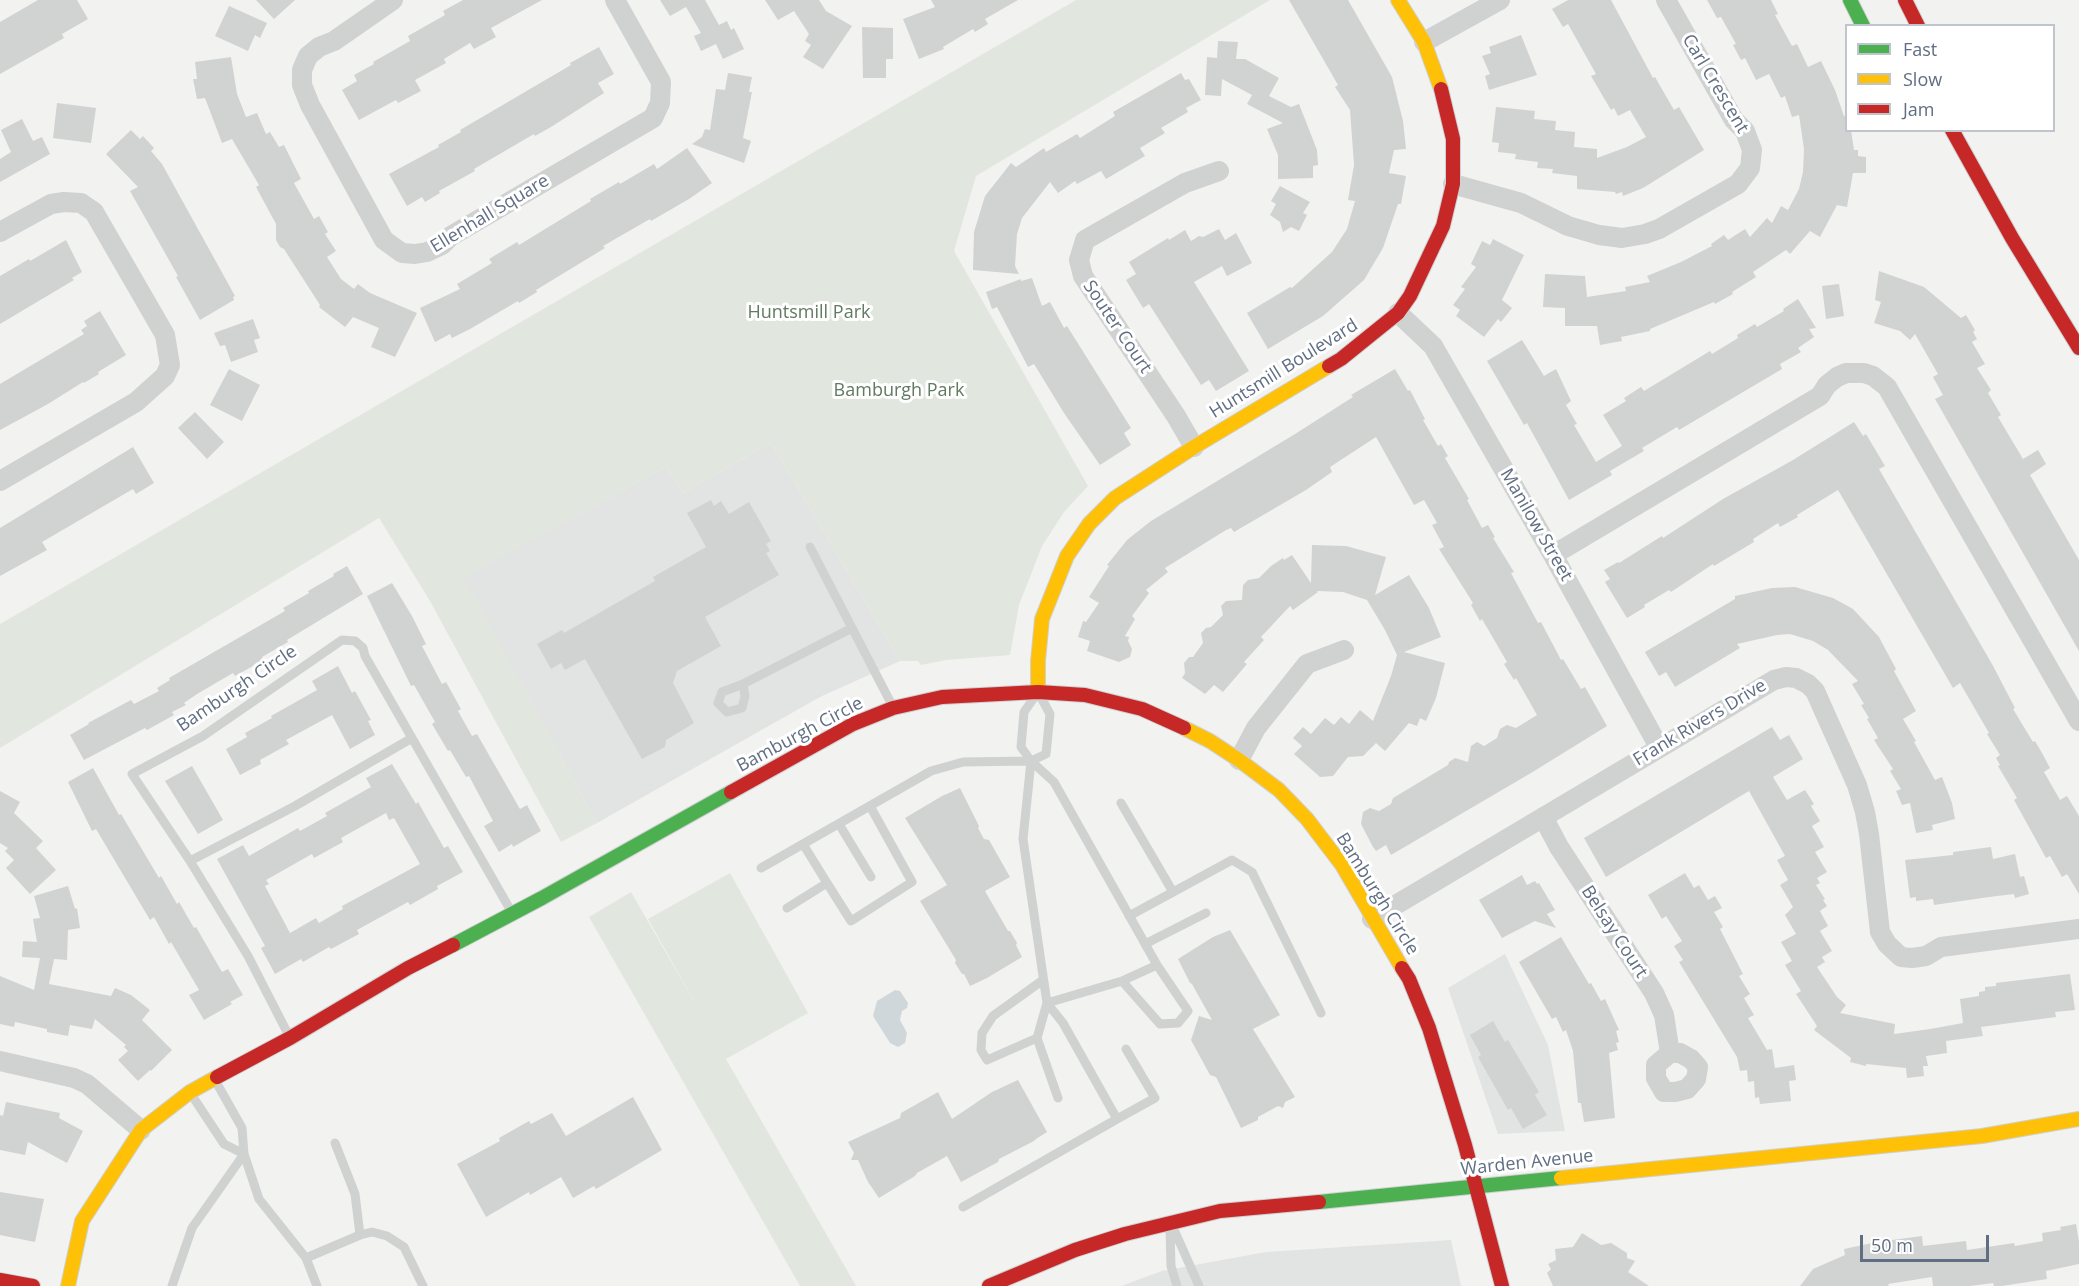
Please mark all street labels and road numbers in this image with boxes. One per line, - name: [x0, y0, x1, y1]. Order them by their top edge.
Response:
- street label: Carl Crescent: [1677, 31, 1753, 137]
- street label: Ellenhall Square: [427, 170, 553, 258]
- street label: Souter Court: [1078, 276, 1156, 378]
- street label: Huntsmill Boulevard: [1206, 315, 1362, 423]
- street label: Manilow Street: [1495, 465, 1577, 585]
- street label: Bamburgh Circle: [173, 641, 301, 737]
- street label: Frank Rivers Drive: [1630, 675, 1770, 771]
- street label: Bamburgh Circle: [733, 693, 867, 777]
- street label: Bamburgh Circle: [1331, 829, 1423, 959]
- street label: Belsay Court: [1576, 882, 1652, 982]
- street label: Warden Avenue: [1459, 1145, 1595, 1181]

